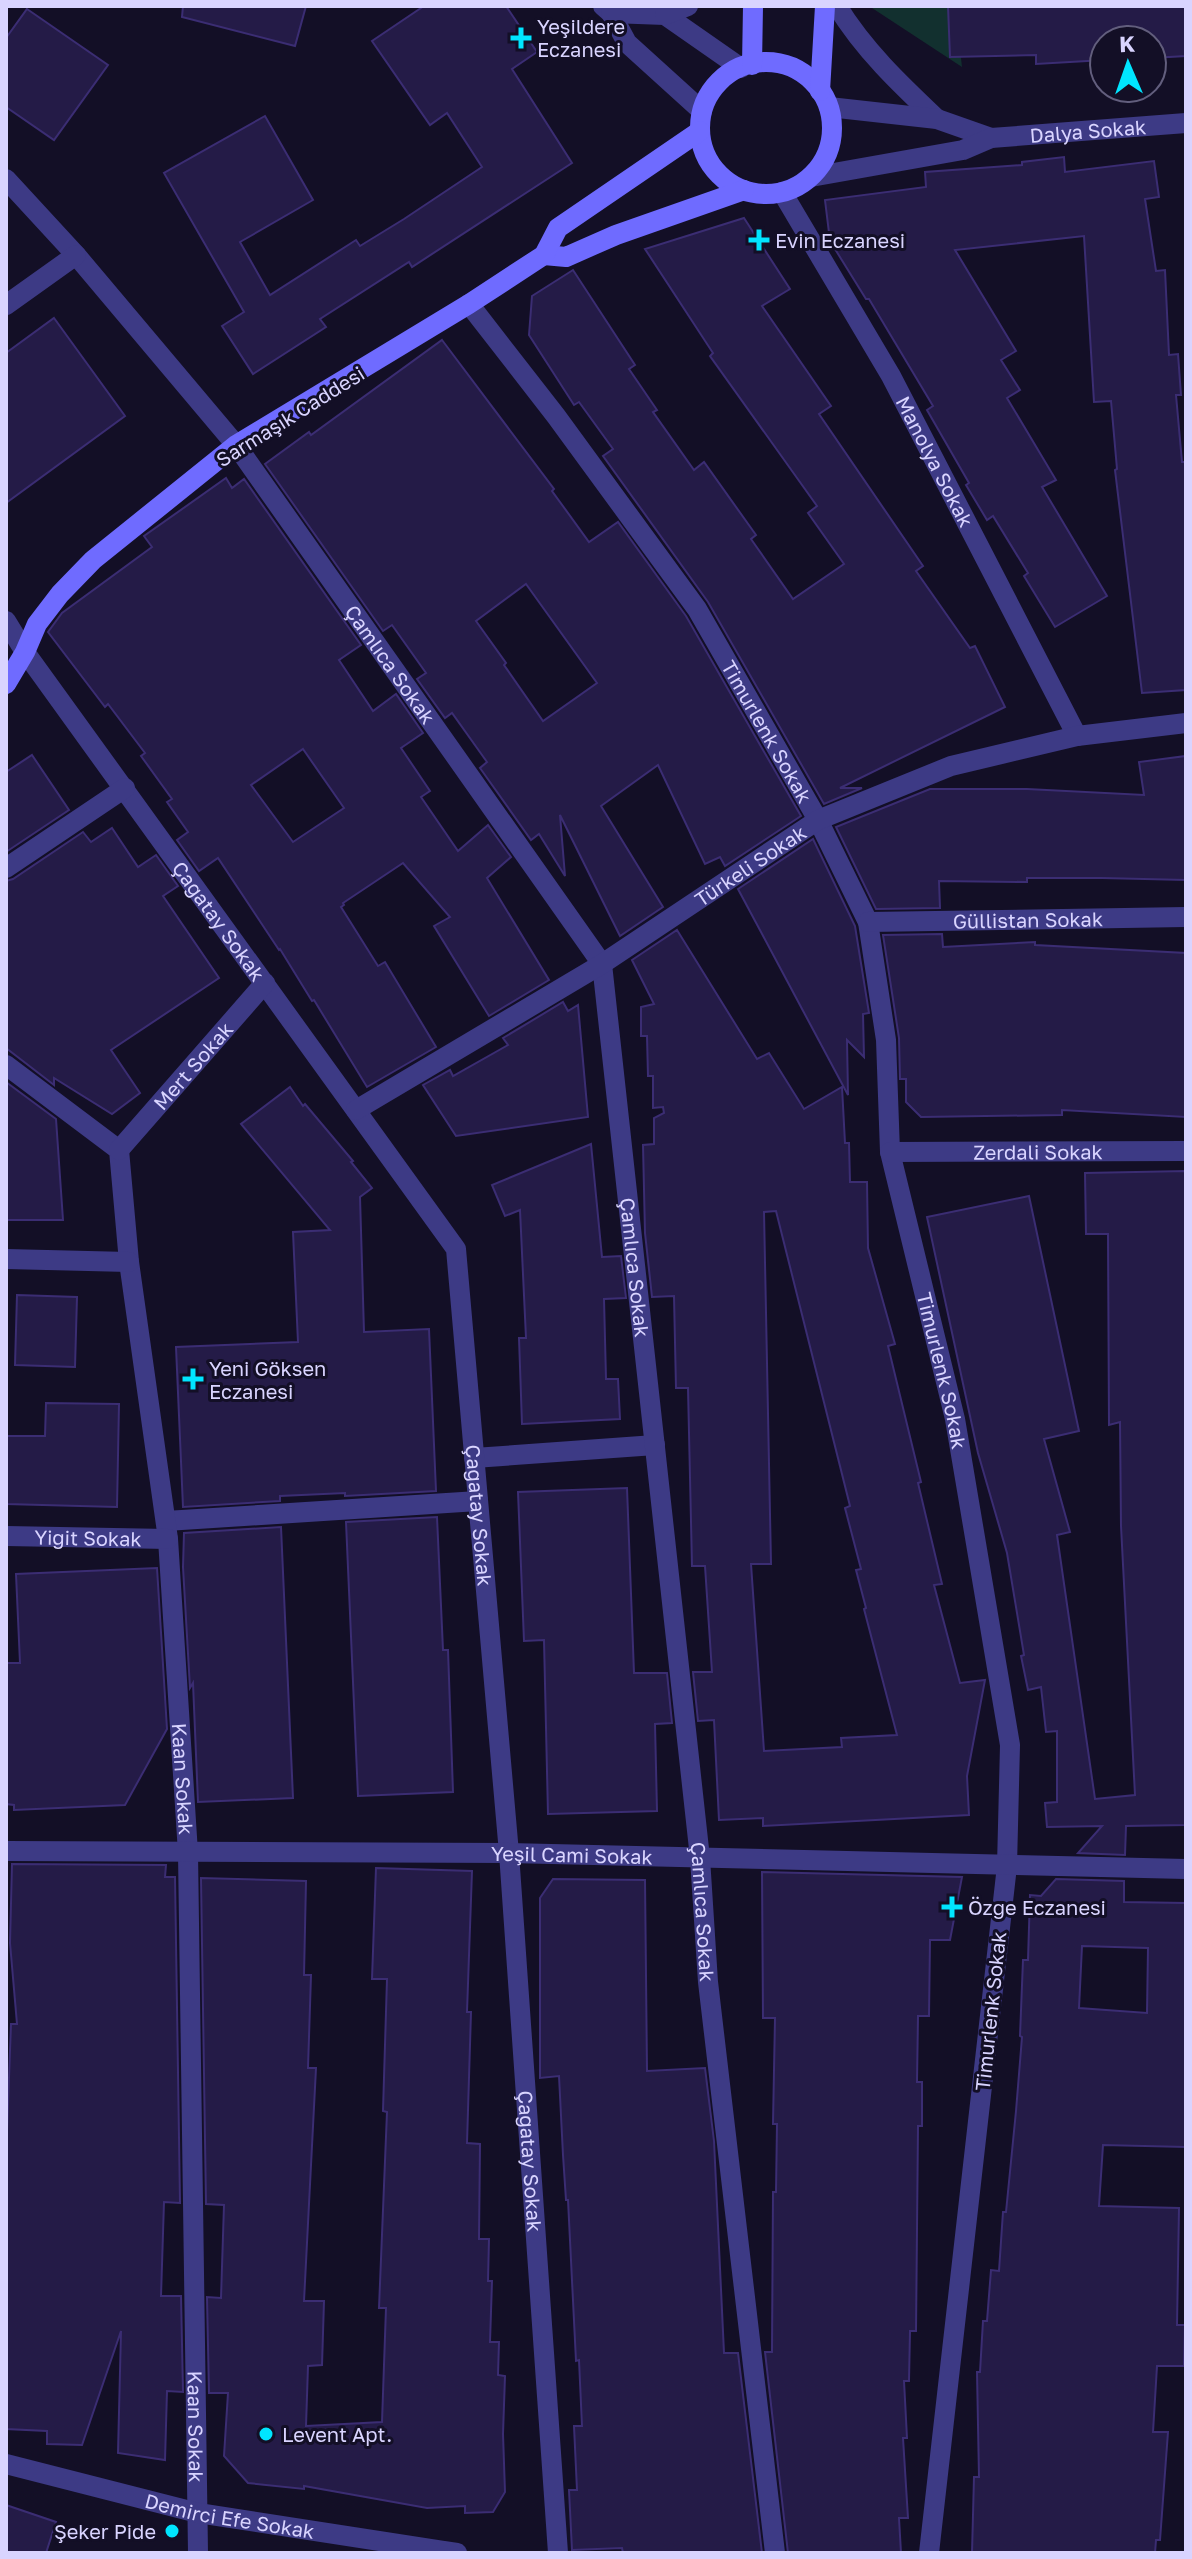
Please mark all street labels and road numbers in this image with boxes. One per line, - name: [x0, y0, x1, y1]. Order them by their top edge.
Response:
- street label: Dalya Sokak: [1029, 114, 1147, 147]
- street label: Sarmaşık Caddesi: [211, 361, 369, 471]
- street label: Manolya Sokak: [891, 392, 979, 531]
- street label: Çamlıca Sokak: [340, 600, 441, 728]
- street label: Timurlenk Sokak: [717, 656, 818, 807]
- street label: Türkeli Sokak: [690, 820, 810, 911]
- street label: Çağatay Sokak: [168, 856, 270, 985]
- street label: Güllistan Sokak: [953, 906, 1103, 933]
- street label: Mert Sokak: [148, 1017, 237, 1114]
- street label: Zerdali Sokak: [973, 1139, 1103, 1164]
- street label: Çamlıca Sokak: [616, 1196, 655, 1338]
- street label: Timurlenk Sokak: [913, 1290, 972, 1451]
- street label: Çağatay Sokak: [461, 1444, 498, 1587]
- street label: Yiğit Sokak: [34, 1525, 142, 1551]
- street label: Kaan Sokak: [168, 1722, 199, 1836]
- street label: Yeşil Cami Sokak: [491, 1841, 653, 1868]
- street label: Çamlıca Sokak: [686, 1841, 720, 1982]
- street label: Timurlenk Sokak: [970, 1930, 1010, 2092]
- street label: Çağatay Sokak: [514, 2090, 548, 2233]
- street label: Kaan Sokak: [183, 2371, 209, 2483]
- street label: Demirci Efe Sokak: [143, 2488, 316, 2543]

